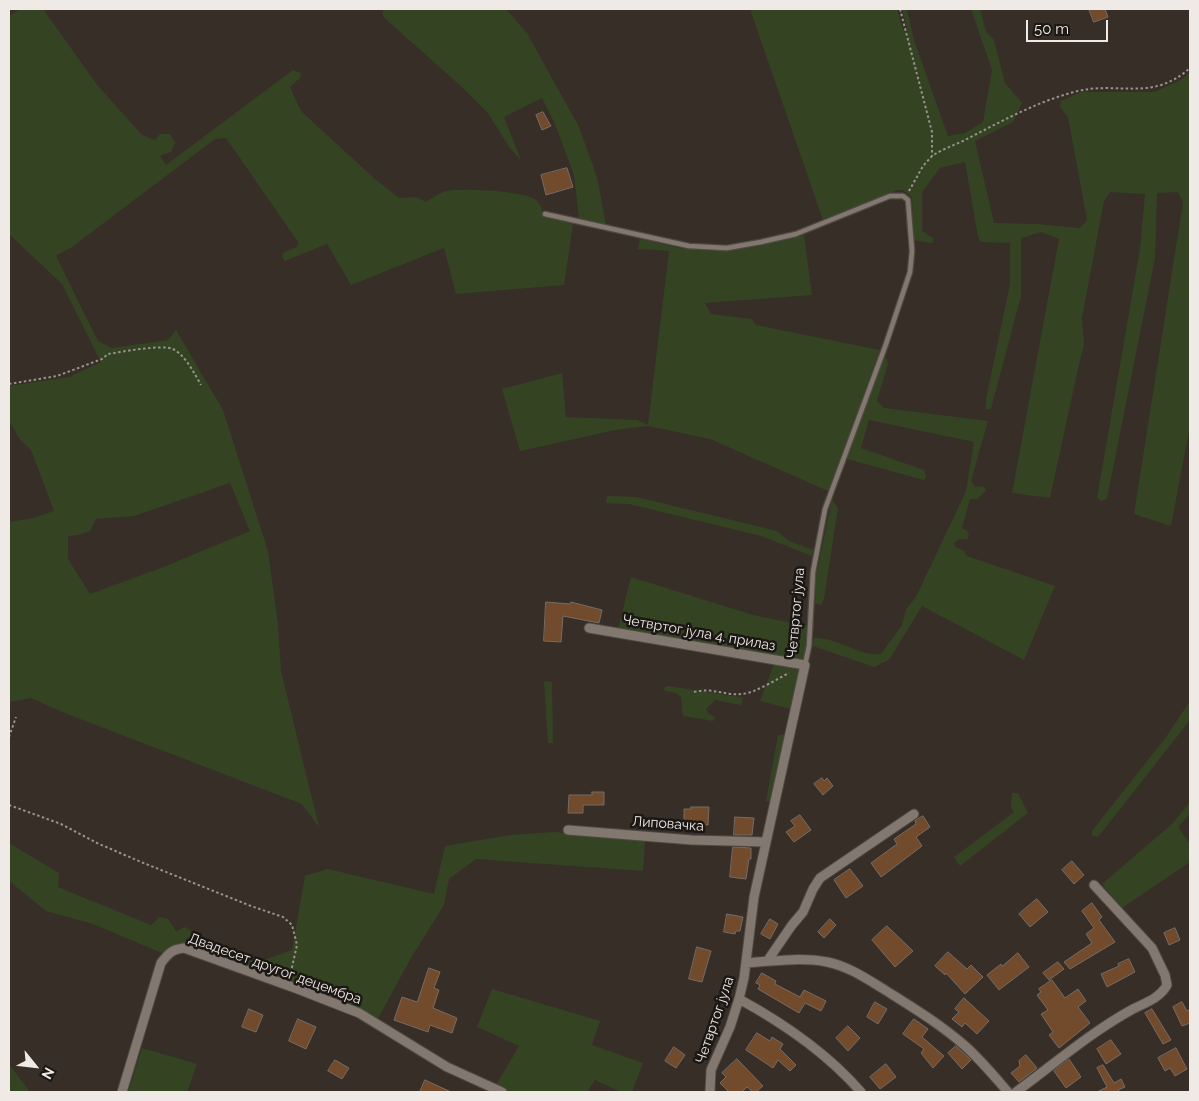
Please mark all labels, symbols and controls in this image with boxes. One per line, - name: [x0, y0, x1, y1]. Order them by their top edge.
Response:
- scale bar: [1029, 10, 1112, 42]
- text: 50 m: [1034, 20, 1069, 38]
- street label: Четвртог јула: [784, 567, 808, 659]
- street label: Четвртог јула 4. прилаз: [621, 611, 777, 655]
- street label: Липовачка: [632, 813, 704, 835]
- street label: Двадесет другог децембра: [186, 930, 364, 1008]
- street label: Четвртог јула: [692, 974, 738, 1066]
- north arrow: [10, 1041, 60, 1091]
- text: N: [39, 1065, 58, 1082]

